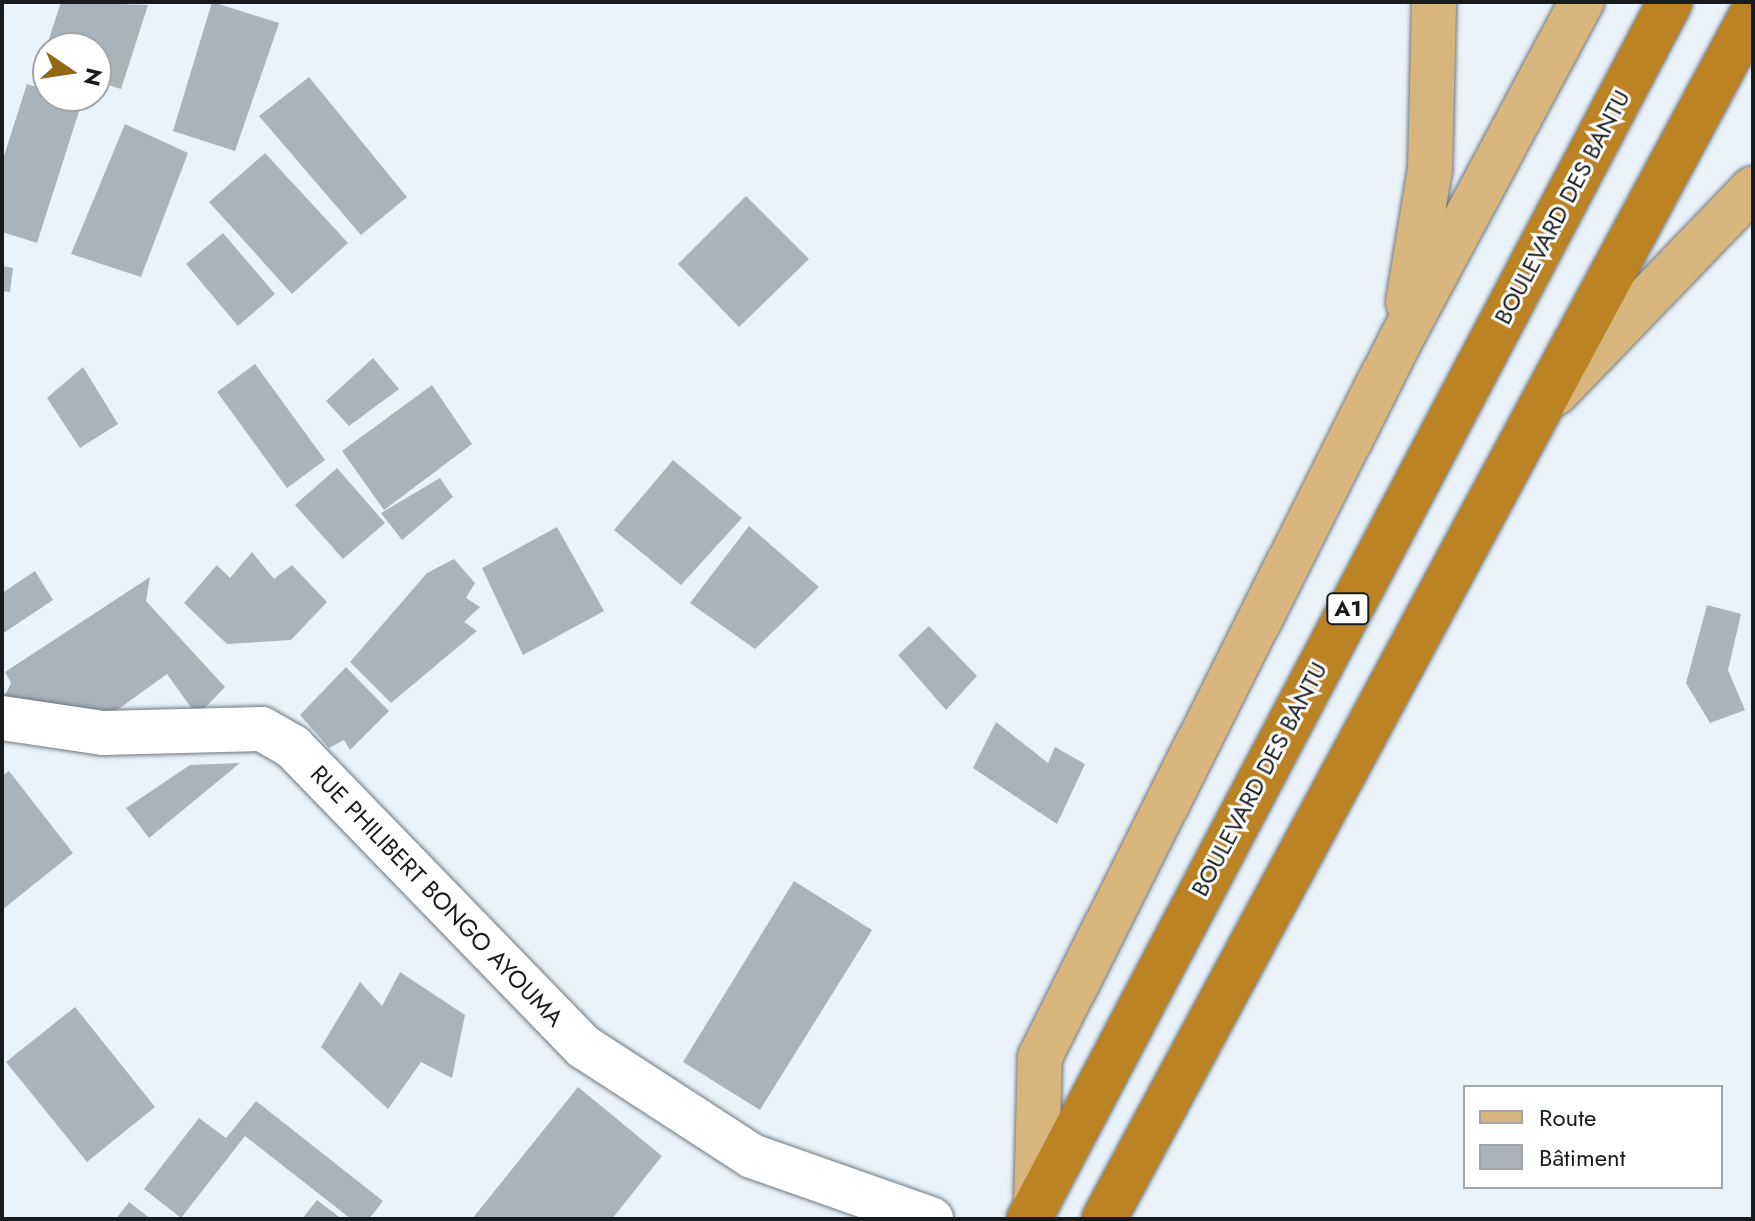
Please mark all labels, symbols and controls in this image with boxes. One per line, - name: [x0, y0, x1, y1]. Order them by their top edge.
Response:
- north arrow: [32, 32, 112, 112]
- text: N: [76, 65, 111, 89]
- street label: BOULEVARD DES BANTU: [1488, 85, 1636, 329]
- road number: A1: [1326, 591, 1370, 627]
- street label: BOULEVARD DES BANTU: [1185, 657, 1333, 901]
- street label: RUE PHILIBERT BONGO AYOUMA: [305, 760, 569, 1032]
- legend: [1463, 1085, 1723, 1189]
- text: Route: [1539, 1100, 1596, 1135]
- text: Bâtiment: [1539, 1140, 1625, 1175]

